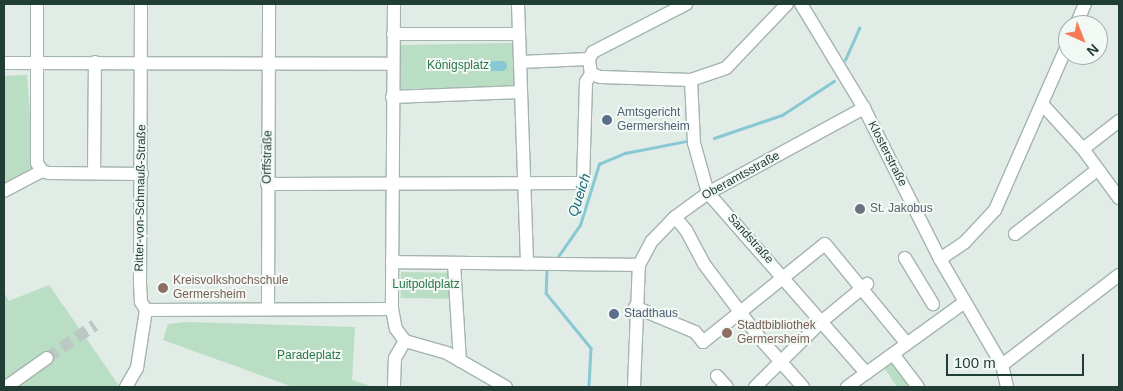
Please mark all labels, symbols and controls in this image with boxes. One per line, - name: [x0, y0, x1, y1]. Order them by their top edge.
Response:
- north arrow: [1058, 15, 1108, 65]
- text: N: [1084, 41, 1102, 59]
- park label: Königsplatz: [427, 59, 489, 73]
- place label: Amtsgericht Germersheim: [617, 106, 690, 134]
- marker: Amtsgericht Germersheim: [601, 114, 613, 126]
- street label: Klosterstraße: [864, 119, 910, 189]
- street label: Ritter-von-Schmauß-Straße: [133, 124, 149, 272]
- street label: Orffstraße: [260, 130, 276, 184]
- street label: Oberamtsstraße: [700, 149, 782, 203]
- water label: Queich: [564, 171, 594, 219]
- place label: St. Jakobus: [870, 202, 933, 216]
- marker: St. Jakobus: [854, 203, 866, 215]
- street label: Sandstraße: [724, 211, 776, 267]
- place label: Kreisvolkshochschule Germersheim: [173, 274, 288, 302]
- park label: Luitpoldplatz: [392, 278, 460, 292]
- marker: Kreisvolkshochschule Germersheim: [157, 282, 169, 294]
- place label: Stadthaus: [624, 307, 678, 321]
- marker: Stadthaus: [608, 308, 620, 320]
- place label: Stadtbibliothek Germersheim: [737, 319, 816, 347]
- marker: Stadtbibliothek Germersheim: [721, 327, 733, 339]
- scale bar: [948, 344, 1086, 376]
- park label: Paradeplatz: [277, 349, 341, 363]
- text: 100 m: [954, 354, 996, 371]

